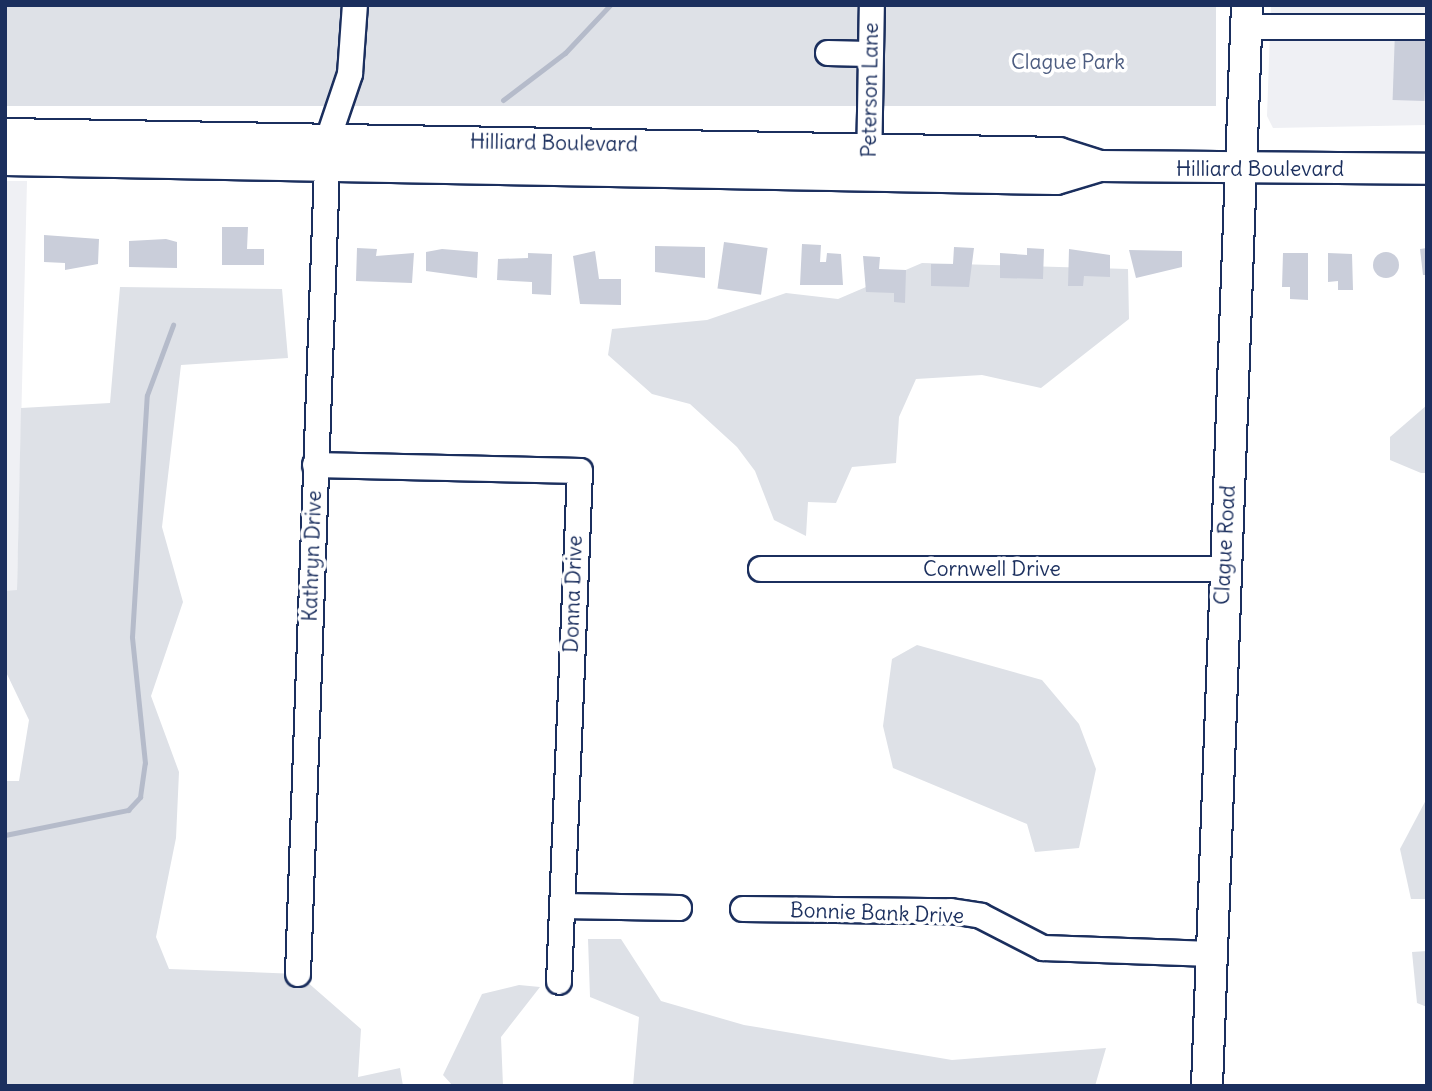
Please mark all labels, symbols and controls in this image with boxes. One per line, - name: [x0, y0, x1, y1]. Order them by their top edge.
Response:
- street label: Peterson Lane: [856, 22, 884, 158]
- park label: Clague Park: [1011, 49, 1125, 75]
- street label: Hilliard Boulevard: [470, 129, 638, 157]
- street label: Hilliard Boulevard: [1176, 156, 1344, 182]
- street label: Clague Road: [1209, 484, 1241, 606]
- street label: Kathryn Drive: [297, 490, 327, 622]
- street label: Donna Drive: [558, 535, 588, 653]
- street label: Cornwell Drive: [923, 556, 1061, 582]
- street label: Bonnie Bank Drive: [790, 897, 964, 929]

